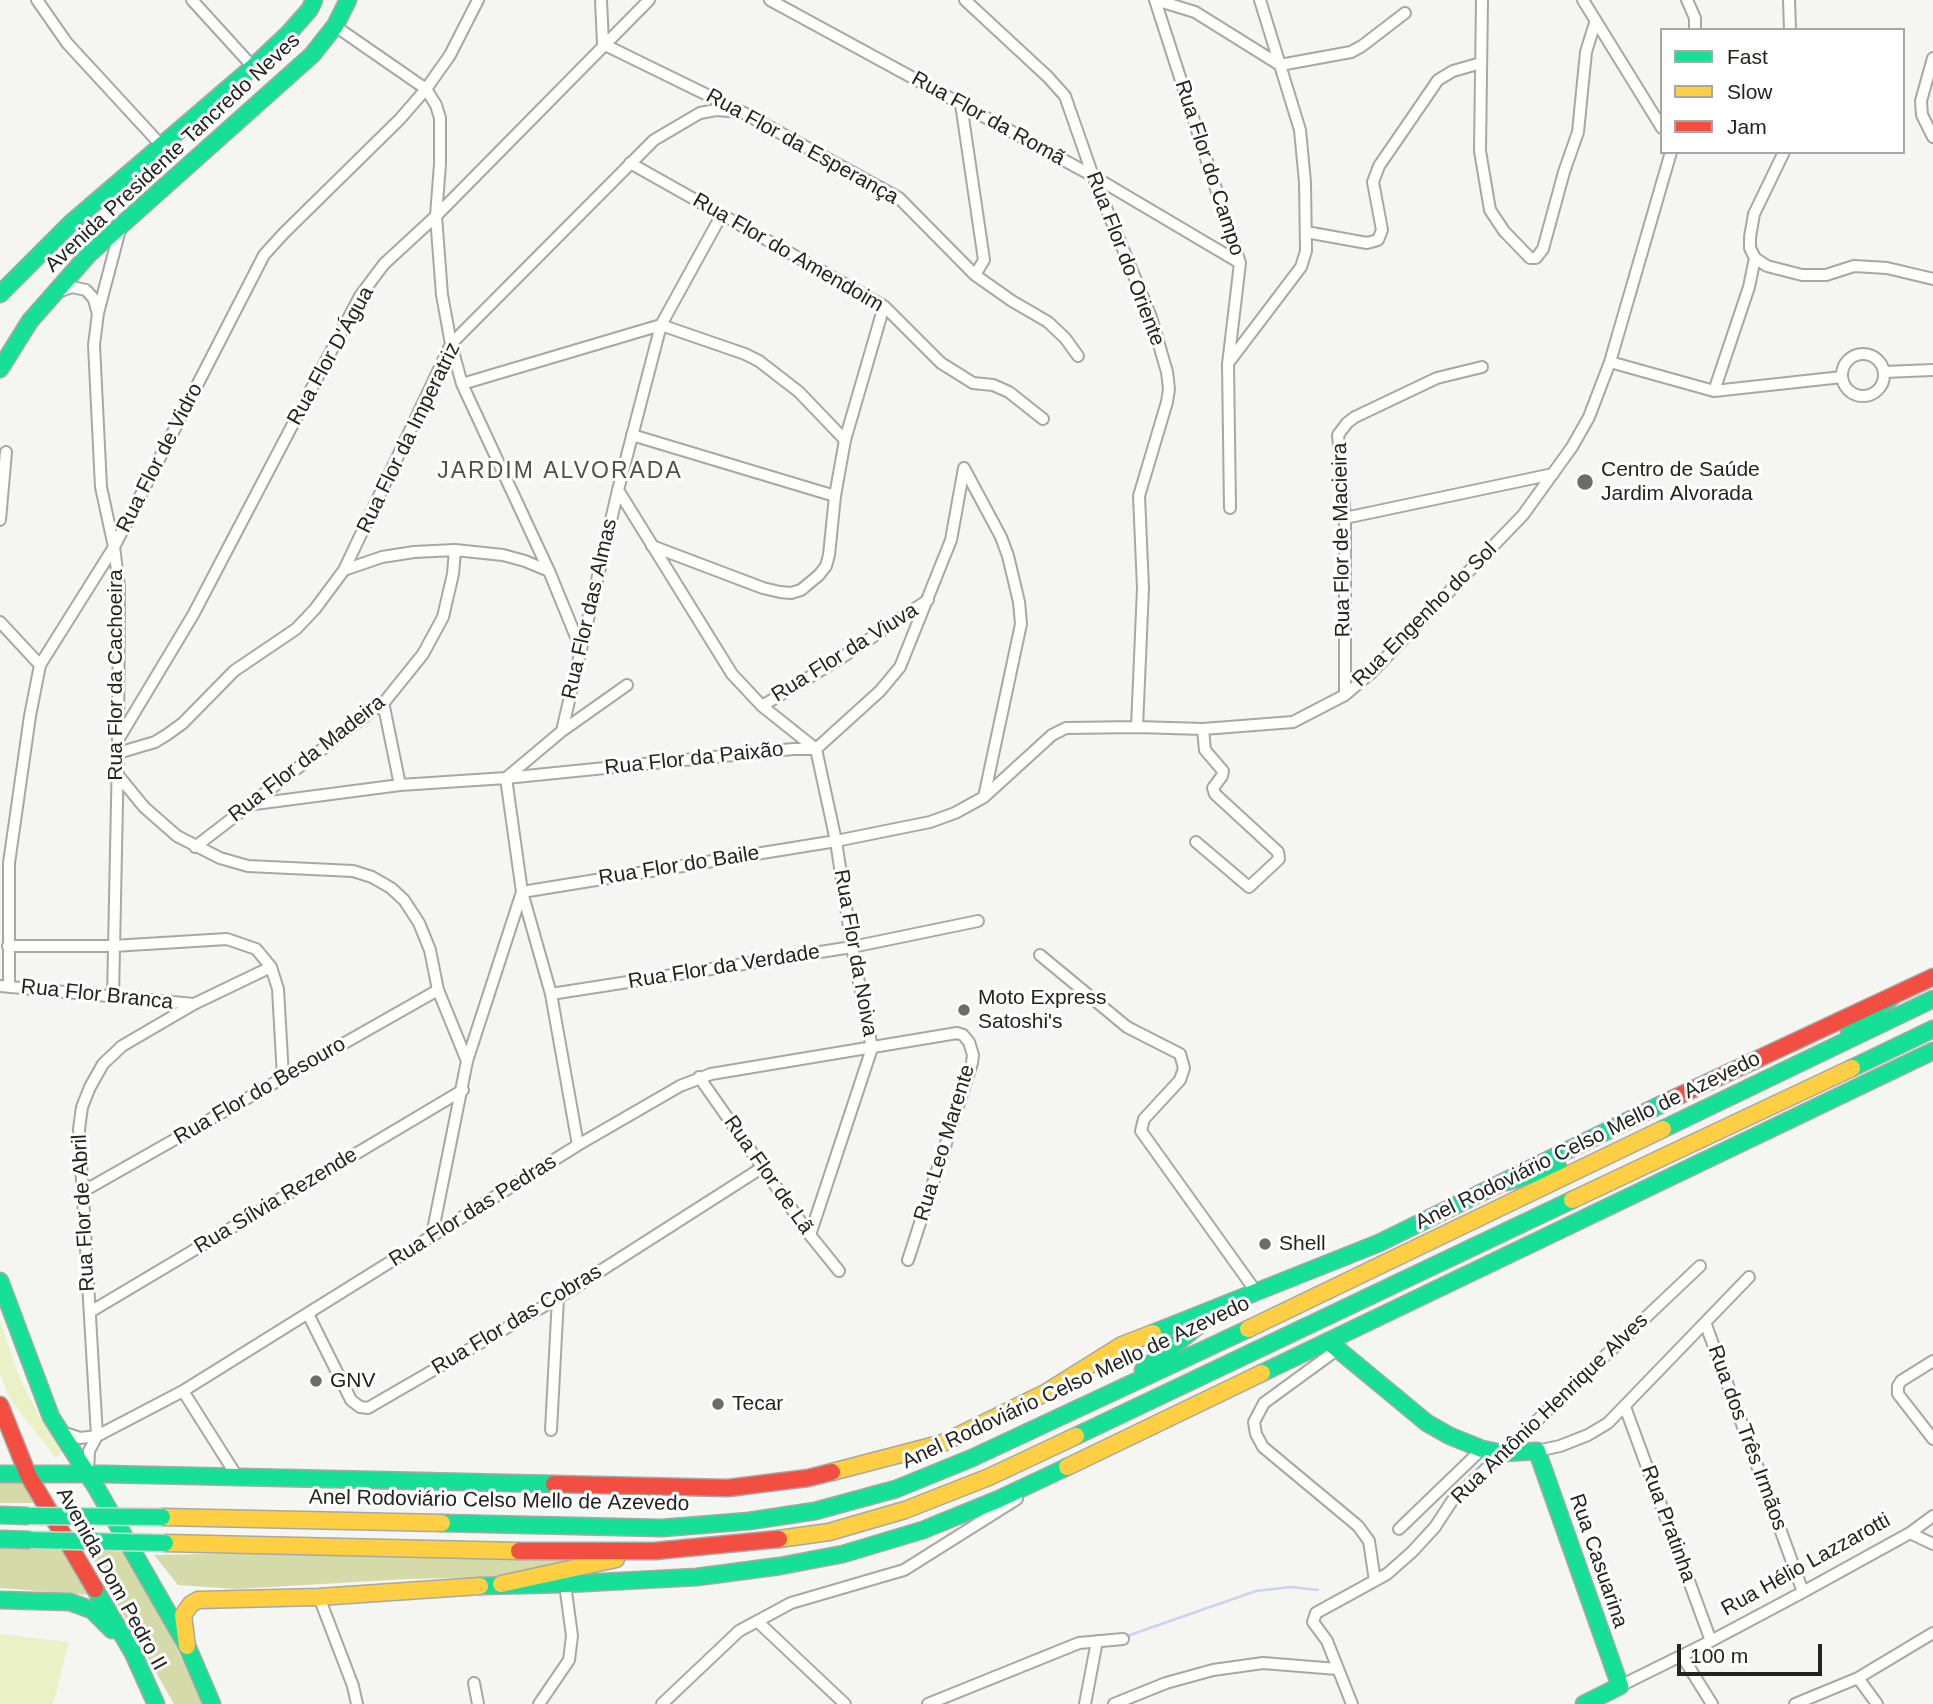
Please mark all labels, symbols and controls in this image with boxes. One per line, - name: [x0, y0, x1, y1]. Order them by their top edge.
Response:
- street label: Avenida Presidente Tancredo Neves: [40, 28, 306, 278]
- legend: [1660, 28, 1905, 154]
- text: Fast: [1727, 45, 1768, 68]
- street label: Rua Flor da Romã: [907, 66, 1069, 172]
- street label: Rua Flor do Campo: [1169, 77, 1249, 259]
- text: Slow: [1727, 80, 1773, 103]
- street label: Rua Flor da Esperança: [701, 84, 903, 210]
- text: Jam: [1727, 115, 1767, 138]
- street label: Rua Flor do Oriente: [1080, 168, 1170, 350]
- street label: Rua Flor do Amendoim: [688, 188, 888, 318]
- street label: Rua Flor D'Água: [283, 282, 379, 430]
- street label: Rua Flor da Imperatriz: [352, 339, 466, 537]
- street label: Rua Flor de Vidro: [112, 379, 208, 537]
- street label: Rua Flor de Macieira: [1328, 442, 1356, 638]
- place label: Centro de Saúde Jardim Alvorada: [1601, 457, 1760, 507]
- district label: JARDIM ALVORADA: [439, 458, 681, 486]
- marker: Centro de Saúde Jardim Alvorada: [1575, 472, 1595, 492]
- street label: Rua Flor das Almas: [557, 516, 623, 702]
- street label: Rua Engenho do Sol: [1348, 538, 1502, 692]
- street label: Rua Flor da Cachoeira: [103, 569, 129, 781]
- street label: Rua Flor da Viuva: [767, 598, 923, 708]
- street label: Rua Flor da Madeira: [224, 690, 390, 828]
- street label: Rua Flor da Paixão: [603, 737, 785, 781]
- street label: Rua Flor do Baile: [597, 841, 761, 891]
- street label: Rua Flor da Noiva: [828, 867, 882, 1039]
- street label: Rua Flor da Verdade: [626, 939, 822, 995]
- street label: Rua Flor Branca: [20, 974, 174, 1016]
- place label: Moto Express Satoshi's: [978, 985, 1106, 1035]
- marker: Moto Express Satoshi's: [956, 1002, 972, 1018]
- street label: Rua Flor do Besouro: [170, 1032, 350, 1150]
- street label: Anel Rodoviário Celso Mello de Azevedo: [1411, 1046, 1765, 1236]
- street label: Rua Leo Marente: [909, 1062, 981, 1224]
- street label: Rua Flor de Lã: [718, 1111, 818, 1239]
- street label: Rua Flor de Abril: [67, 1134, 101, 1292]
- street label: Rua Sílvia Rezende: [190, 1142, 362, 1260]
- street label: Rua Flor das Pedras: [385, 1149, 561, 1273]
- place label: Shell: [1279, 1231, 1326, 1257]
- marker: Shell: [1257, 1236, 1273, 1252]
- street label: Rua Flor das Cobras: [427, 1259, 607, 1381]
- street label: Anel Rodoviário Celso Mello de Azevedo: [898, 1291, 1254, 1475]
- street label: Rua Antônio Henrique Alves: [1446, 1308, 1654, 1510]
- street label: Rua dos Três Irmãos: [1702, 1342, 1792, 1534]
- place label: GNV: [330, 1368, 376, 1394]
- marker: GNV: [308, 1373, 324, 1389]
- place label: Tecar: [732, 1391, 783, 1417]
- marker: Tecar: [710, 1396, 726, 1412]
- street label: Rua Pratinha: [1635, 1462, 1701, 1586]
- street label: Avenida Dom Pedro II: [50, 1483, 172, 1675]
- street label: Anel Rodoviário Celso Mello de Azevedo: [309, 1485, 689, 1517]
- street label: Rua Casuarina: [1563, 1491, 1633, 1631]
- street label: Rua Hélio Lazzarotti: [1717, 1508, 1895, 1622]
- scale bar: [1681, 1630, 1826, 1674]
- text: 100 m: [1690, 1644, 1748, 1667]

